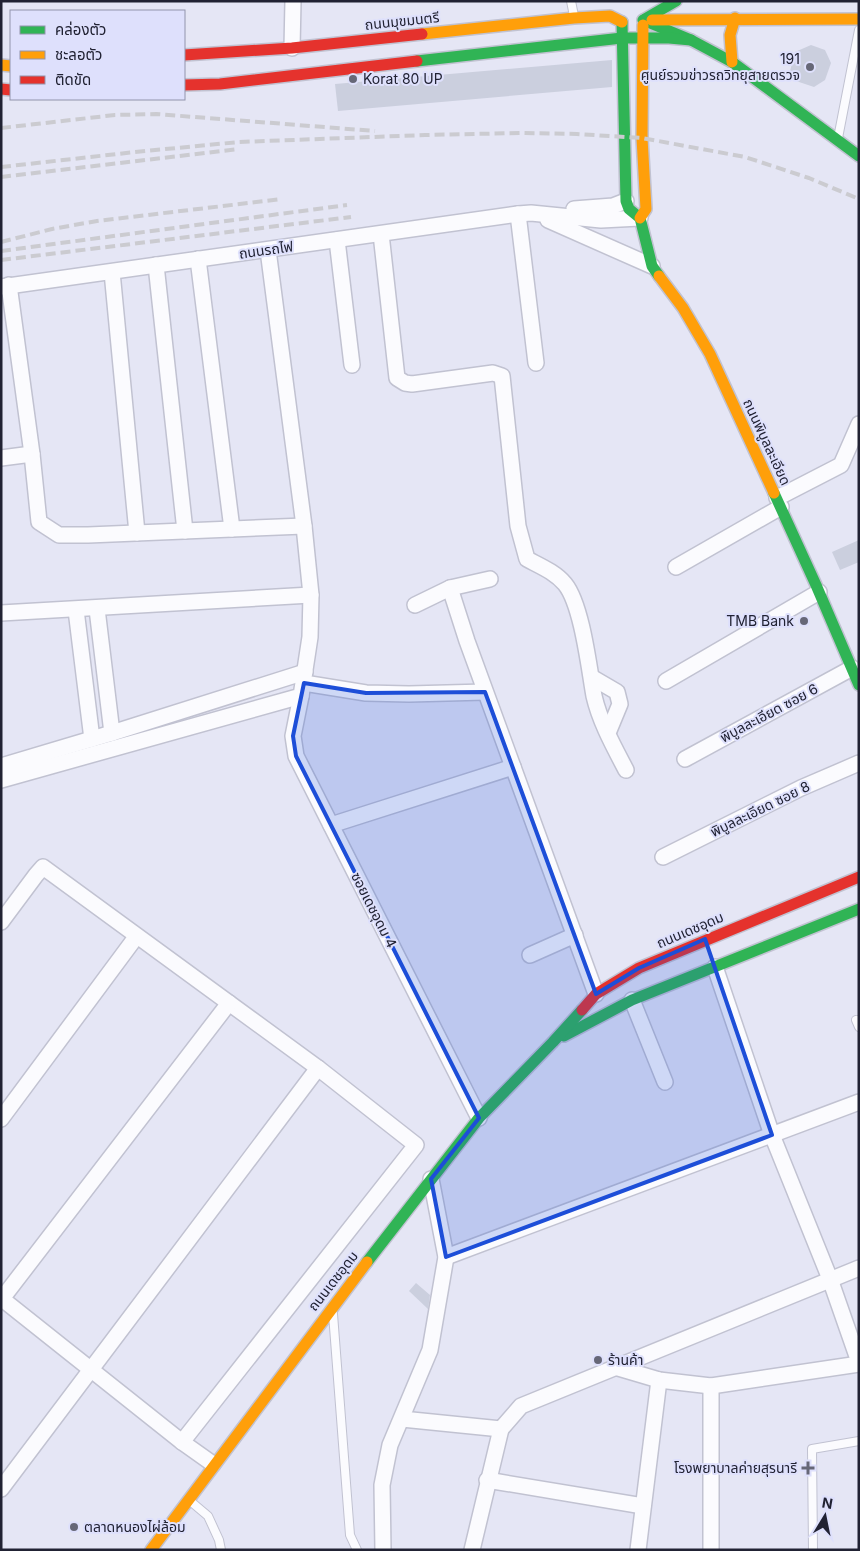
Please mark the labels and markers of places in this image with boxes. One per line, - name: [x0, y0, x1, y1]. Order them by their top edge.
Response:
- place label: 191 ศูนย์รวมข่าวรถวิทยุสายตรวจ: [641, 50, 800, 84]
- marker: 191 ศูนย์รวมข่าวรถวิทยุสายตรวจ: [804, 61, 816, 73]
- place label: Korat 80 UP: [363, 70, 443, 87]
- marker: Korat 80 UP: [347, 73, 359, 85]
- place label: TMB Bank: [726, 612, 794, 629]
- marker: TMB Bank: [798, 615, 810, 627]
- place label: ร้านค้า: [608, 1351, 643, 1368]
- marker: ร้านค้า: [592, 1354, 604, 1366]
- place label: โรงพยาบาลค่ายสุรนารี: [674, 1459, 797, 1477]
- marker: โรงพยาบาลค่ายสุรนารี: [801, 1461, 815, 1475]
- place label: ตลาดหนองไผ่ล้อม: [84, 1518, 186, 1535]
- marker: ตลาดหนองไผ่ล้อม: [68, 1521, 80, 1533]

